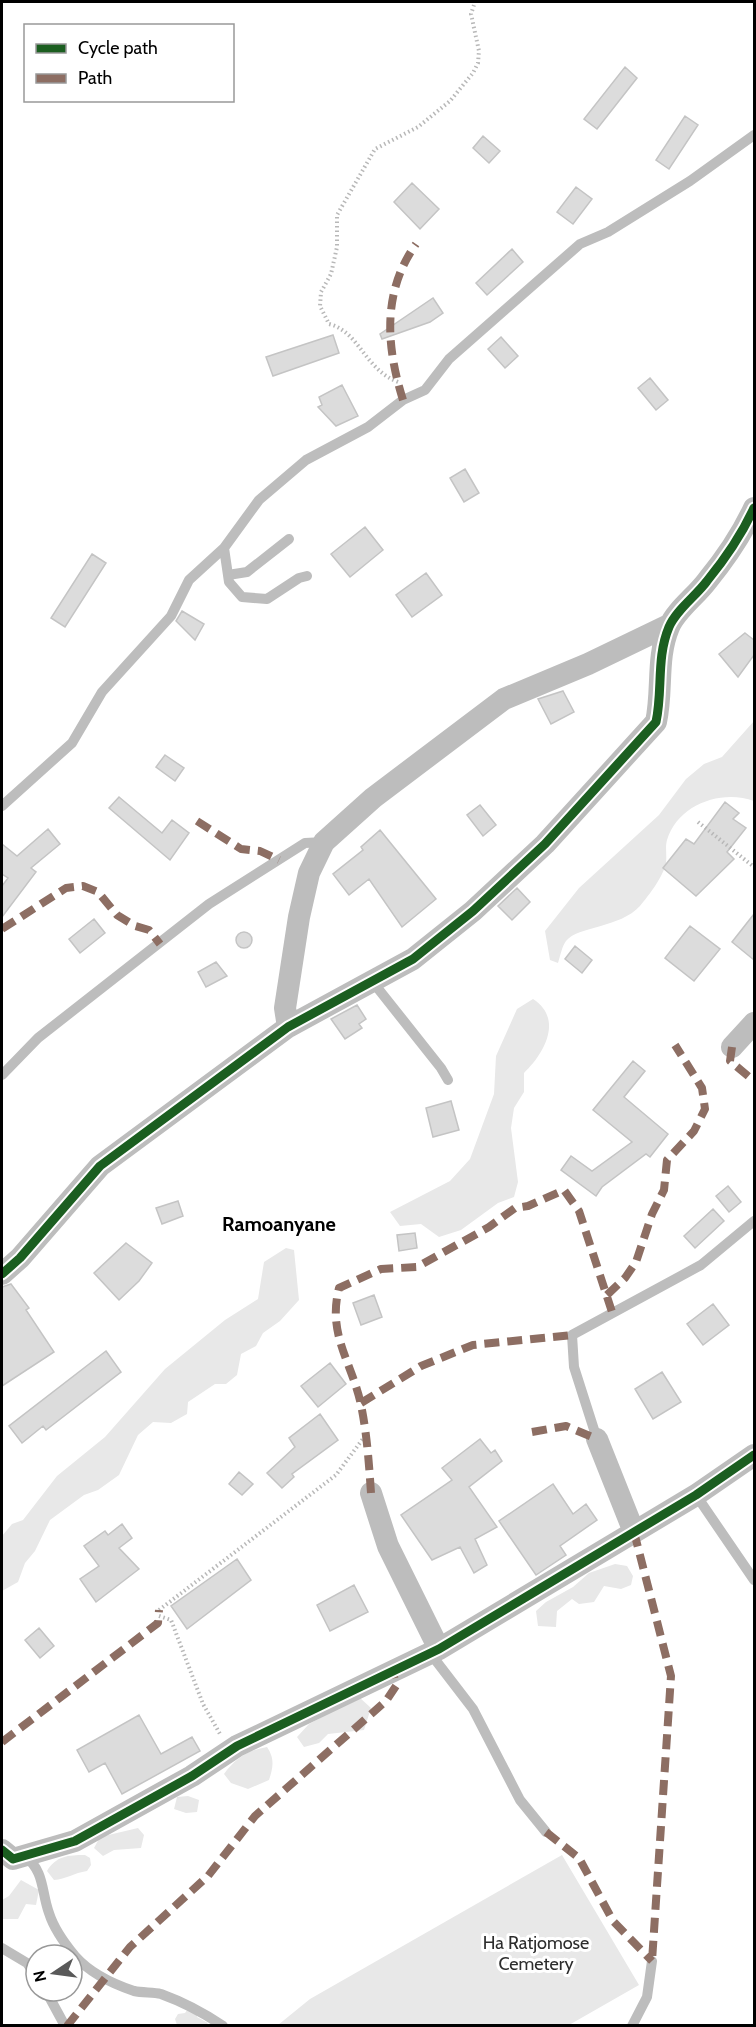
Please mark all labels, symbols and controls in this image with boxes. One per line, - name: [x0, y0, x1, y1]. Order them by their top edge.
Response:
- legend: [24, 24, 234, 102]
- text: Cycle path: [78, 37, 158, 59]
- text: Path: [78, 67, 112, 89]
- district label: Ramoanyane: [222, 1212, 336, 1236]
- park label: Ha Ratjomose Cemetery: [483, 1932, 589, 1975]
- north arrow: [24, 1943, 84, 2003]
- text: N: [29, 1969, 50, 1984]

